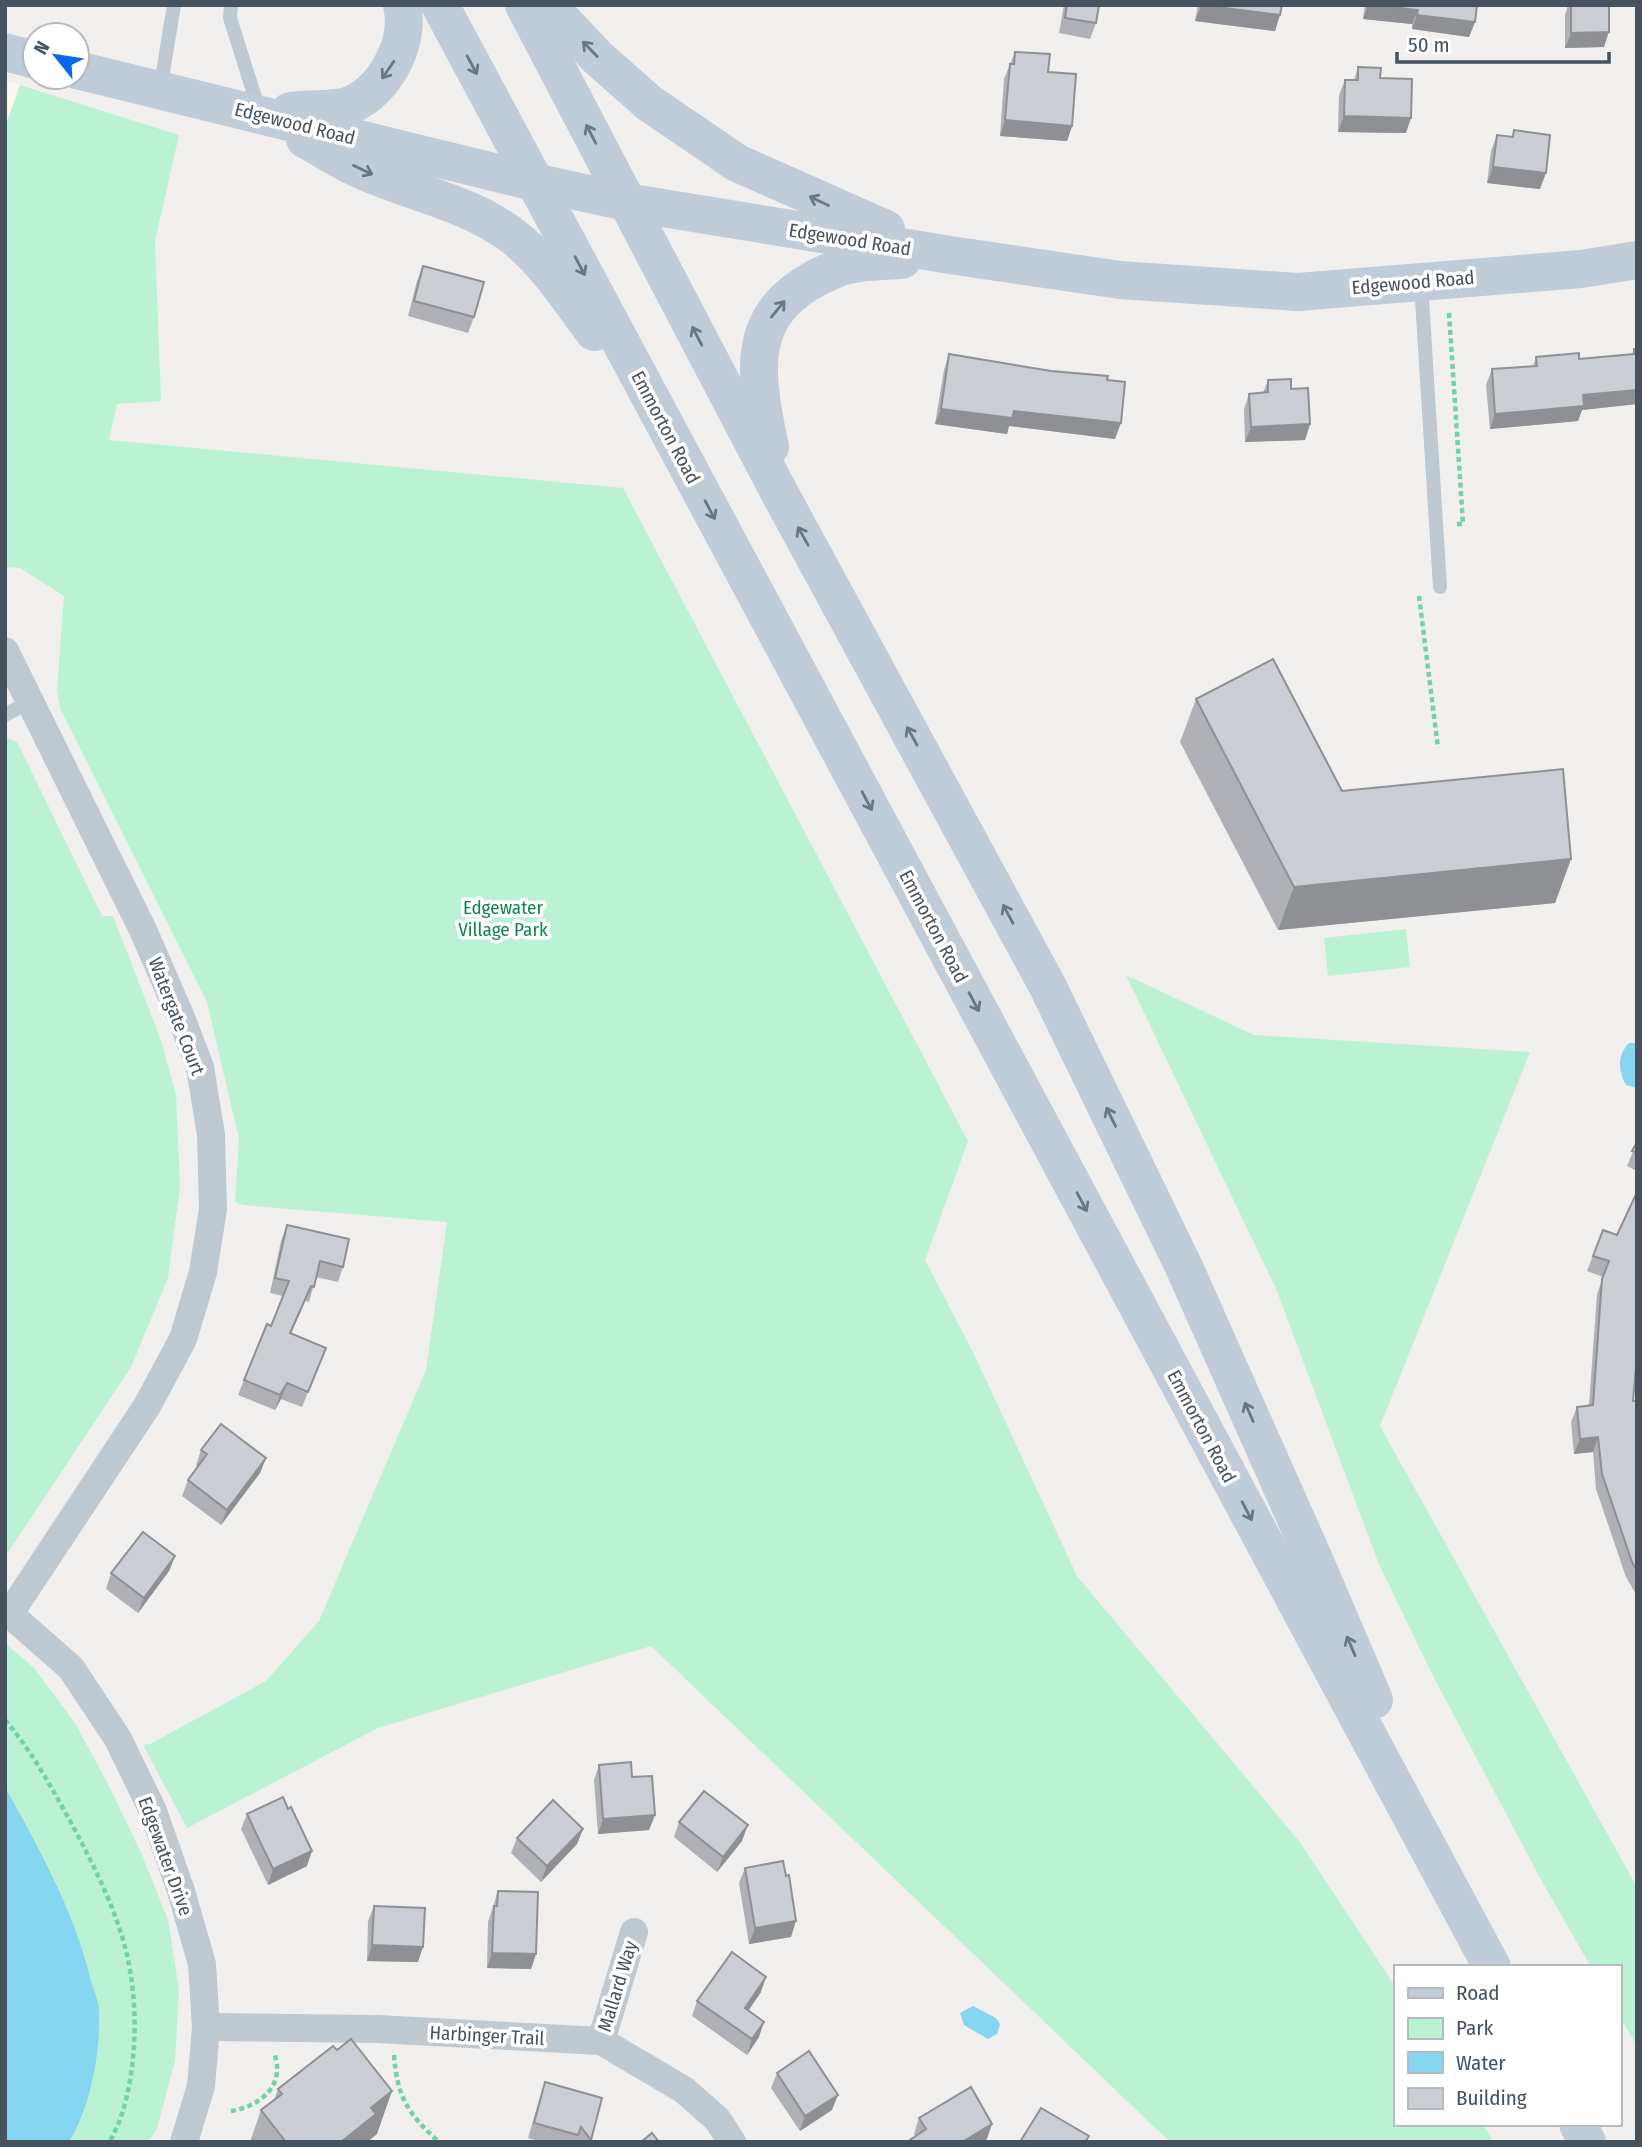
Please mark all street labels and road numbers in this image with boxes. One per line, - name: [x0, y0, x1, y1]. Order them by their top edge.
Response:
- street label: Edgewood Road: [232, 97, 357, 150]
- street label: Edgewood Road: [787, 218, 913, 260]
- street label: Edgewood Road: [1351, 266, 1475, 299]
- street label: Emmorton Road: [626, 367, 705, 488]
- street label: Emmorton Road: [894, 866, 973, 987]
- street label: Watergate Court: [144, 954, 210, 1079]
- street label: Emmorton Road: [1162, 1366, 1241, 1487]
- street label: Edgewater Drive: [133, 1794, 198, 1919]
- street label: Mallard Way: [593, 1937, 642, 2034]
- street label: Harbinger Trail: [429, 2021, 545, 2050]

